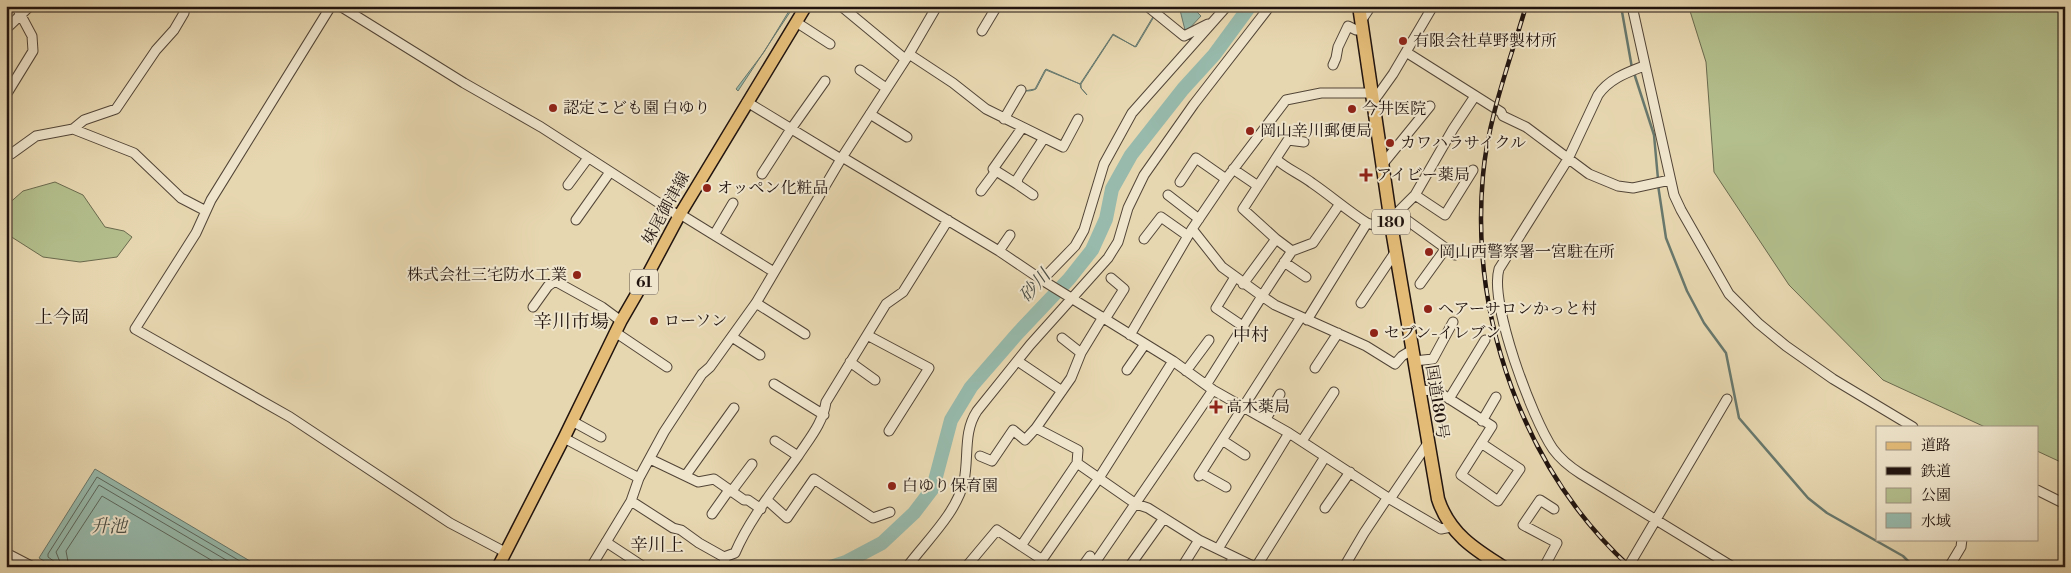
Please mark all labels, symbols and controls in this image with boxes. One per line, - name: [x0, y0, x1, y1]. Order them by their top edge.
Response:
- place label: 有限会社草野製材所: [1413, 31, 1557, 51]
- marker: 有限会社草野製材所: [1397, 35, 1409, 47]
- place label: 認定こども園 白ゆり: [563, 98, 710, 118]
- place label: 今井医院: [1362, 99, 1426, 119]
- marker: 認定こども園 白ゆり: [547, 102, 559, 114]
- marker: 今井医院: [1346, 103, 1358, 115]
- place label: 岡山辛川郵便局: [1260, 121, 1372, 141]
- marker: 岡山辛川郵便局: [1244, 125, 1256, 137]
- place label: カワハラサイクル: [1400, 133, 1526, 153]
- marker: カワハラサイクル: [1384, 137, 1396, 149]
- place label: アイビー薬局: [1376, 165, 1470, 185]
- street label: 妹尾御津線: [638, 168, 694, 248]
- marker: アイビー薬局: [1360, 169, 1372, 181]
- place label: オッペン化粧品: [717, 178, 829, 198]
- marker: オッペン化粧品: [701, 182, 713, 194]
- road number: 180: [1372, 210, 1410, 234]
- place label: 岡山西警察署一宮駐在所: [1439, 242, 1615, 262]
- marker: 岡山西警察署一宮駐在所: [1423, 246, 1435, 258]
- water label: 砂川: [1015, 263, 1057, 307]
- place label: 株式会社三宅防水工業: [407, 265, 567, 285]
- marker: 株式会社三宅防水工業: [571, 269, 583, 281]
- road number: 61: [630, 270, 658, 294]
- place label: ヘアーサロンかっと村: [1438, 299, 1597, 319]
- marker: ヘアーサロンかっと村: [1422, 303, 1434, 315]
- district label: 上今岡: [35, 306, 89, 329]
- district label: 辛川市場: [533, 310, 609, 334]
- place label: ローソン: [664, 311, 727, 331]
- marker: ローソン: [648, 315, 660, 327]
- place label: セブン-イレブン: [1384, 323, 1501, 343]
- district label: 中村: [1233, 324, 1269, 347]
- marker: セブン-イレブン: [1368, 327, 1380, 339]
- street label: 国道180号: [1421, 363, 1453, 441]
- place label: 高木薬局: [1226, 397, 1290, 417]
- marker: 高木薬局: [1210, 401, 1222, 413]
- legend: [1876, 426, 2038, 540]
- text: 道路: [1921, 436, 1951, 455]
- text: 鉄道: [1921, 462, 1951, 481]
- place label: 白ゆり保育園: [902, 476, 998, 496]
- marker: 白ゆり保育園: [886, 480, 898, 492]
- text: 公園: [1921, 486, 1951, 505]
- text: 水域: [1921, 512, 1951, 531]
- water label: 升池: [91, 515, 129, 538]
- district label: 辛川上: [630, 534, 684, 557]

